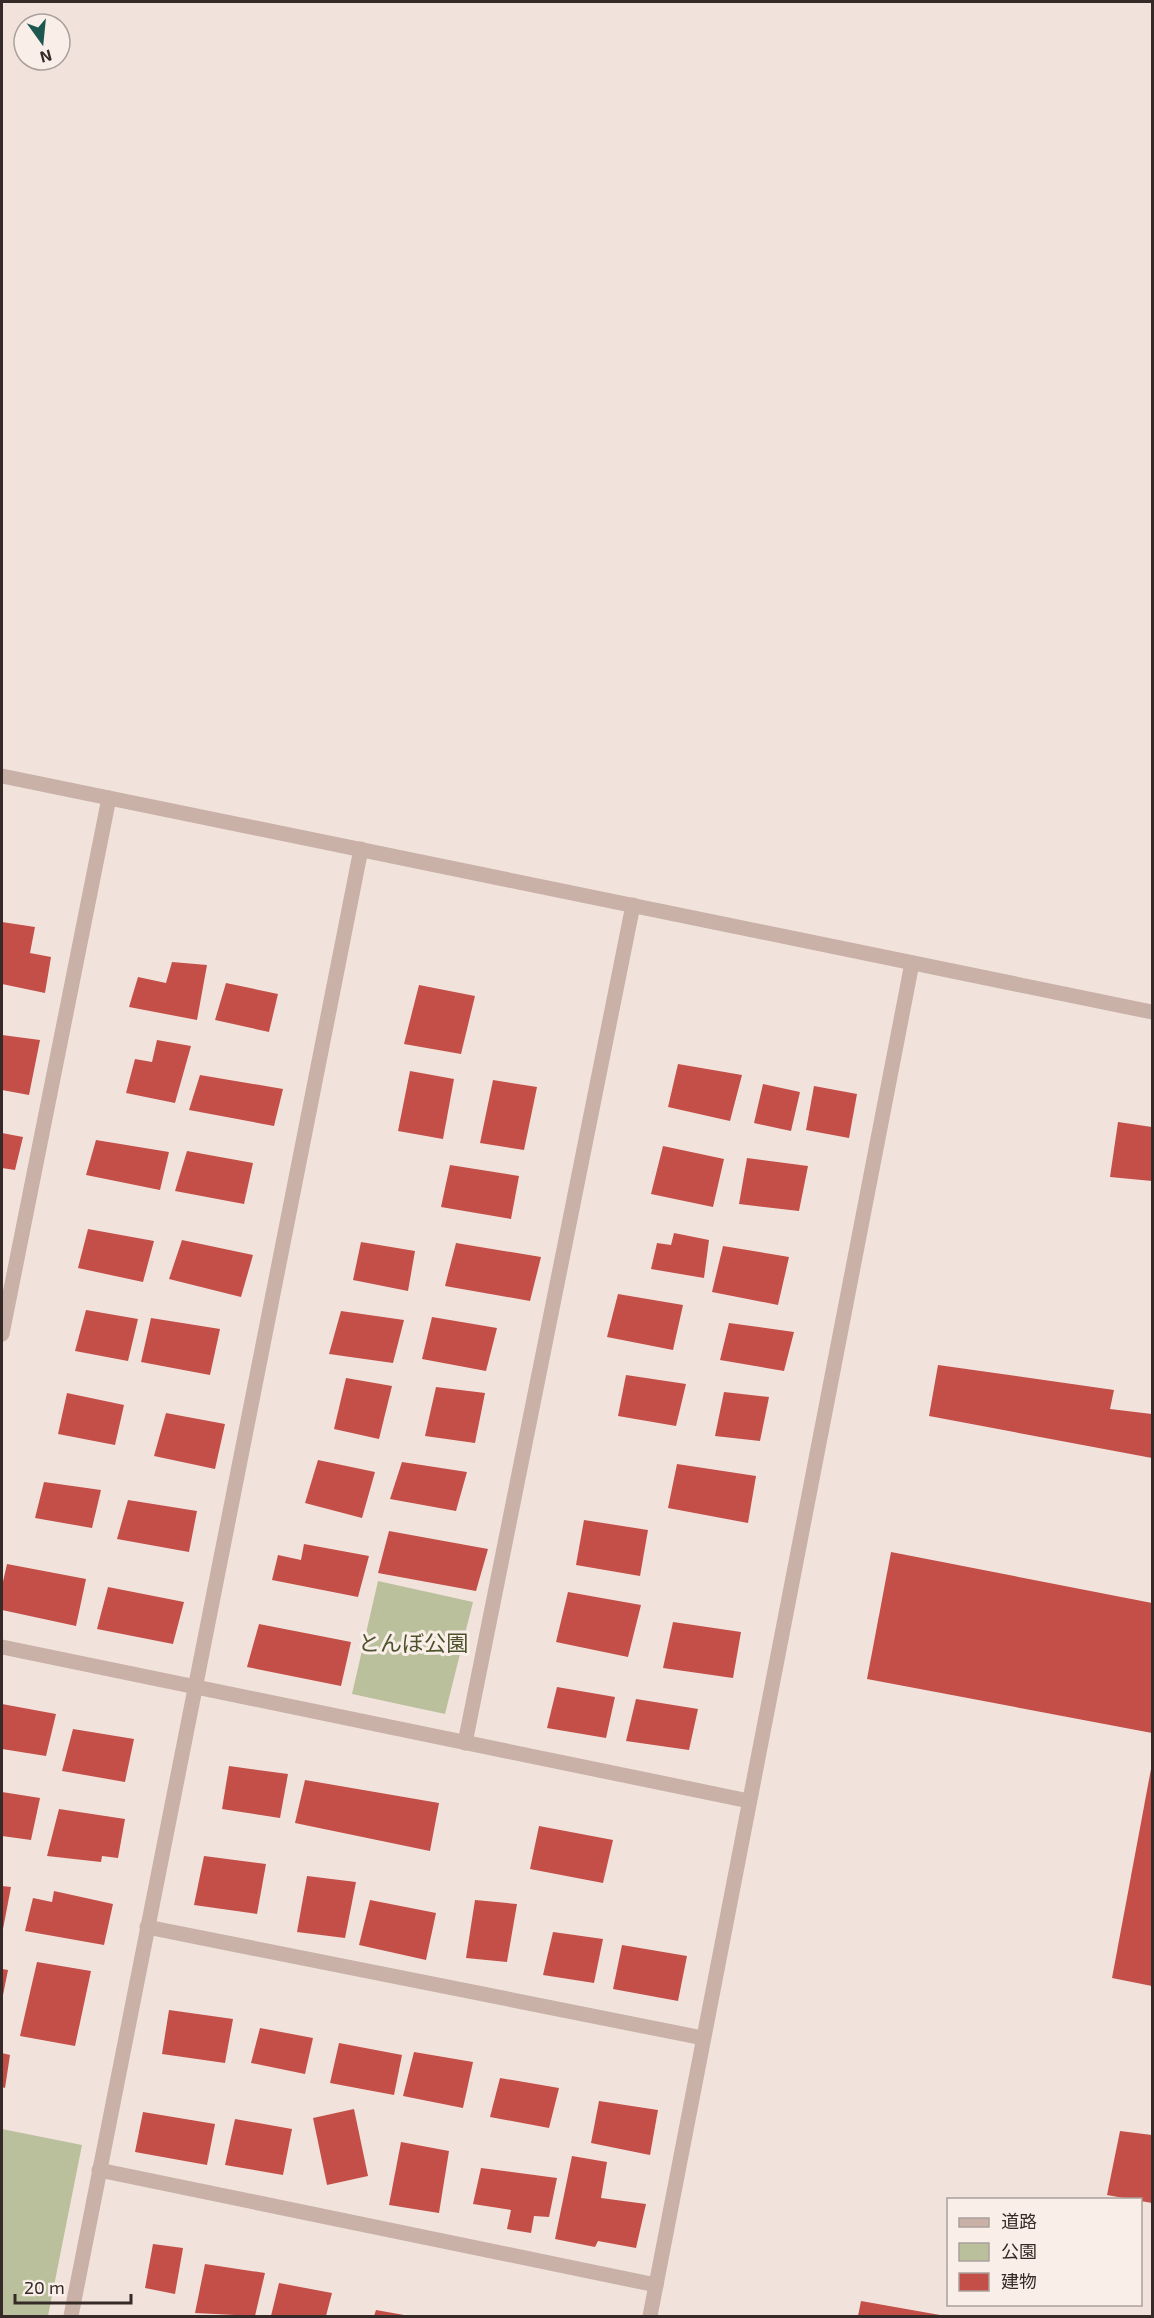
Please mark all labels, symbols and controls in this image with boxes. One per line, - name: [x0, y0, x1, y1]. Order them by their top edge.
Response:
- north arrow: [12, 12, 72, 72]
- text: N: [38, 46, 54, 68]
- park label: とんぼ公園: [358, 1629, 468, 1655]
- legend: [947, 2198, 1142, 2306]
- text: 道路: [1001, 2210, 1037, 2232]
- text: 公園: [1001, 2240, 1037, 2262]
- scale bar: [15, 2267, 130, 2305]
- text: 建物: [1001, 2270, 1037, 2292]
- text: 20 m: [24, 2276, 65, 2298]

